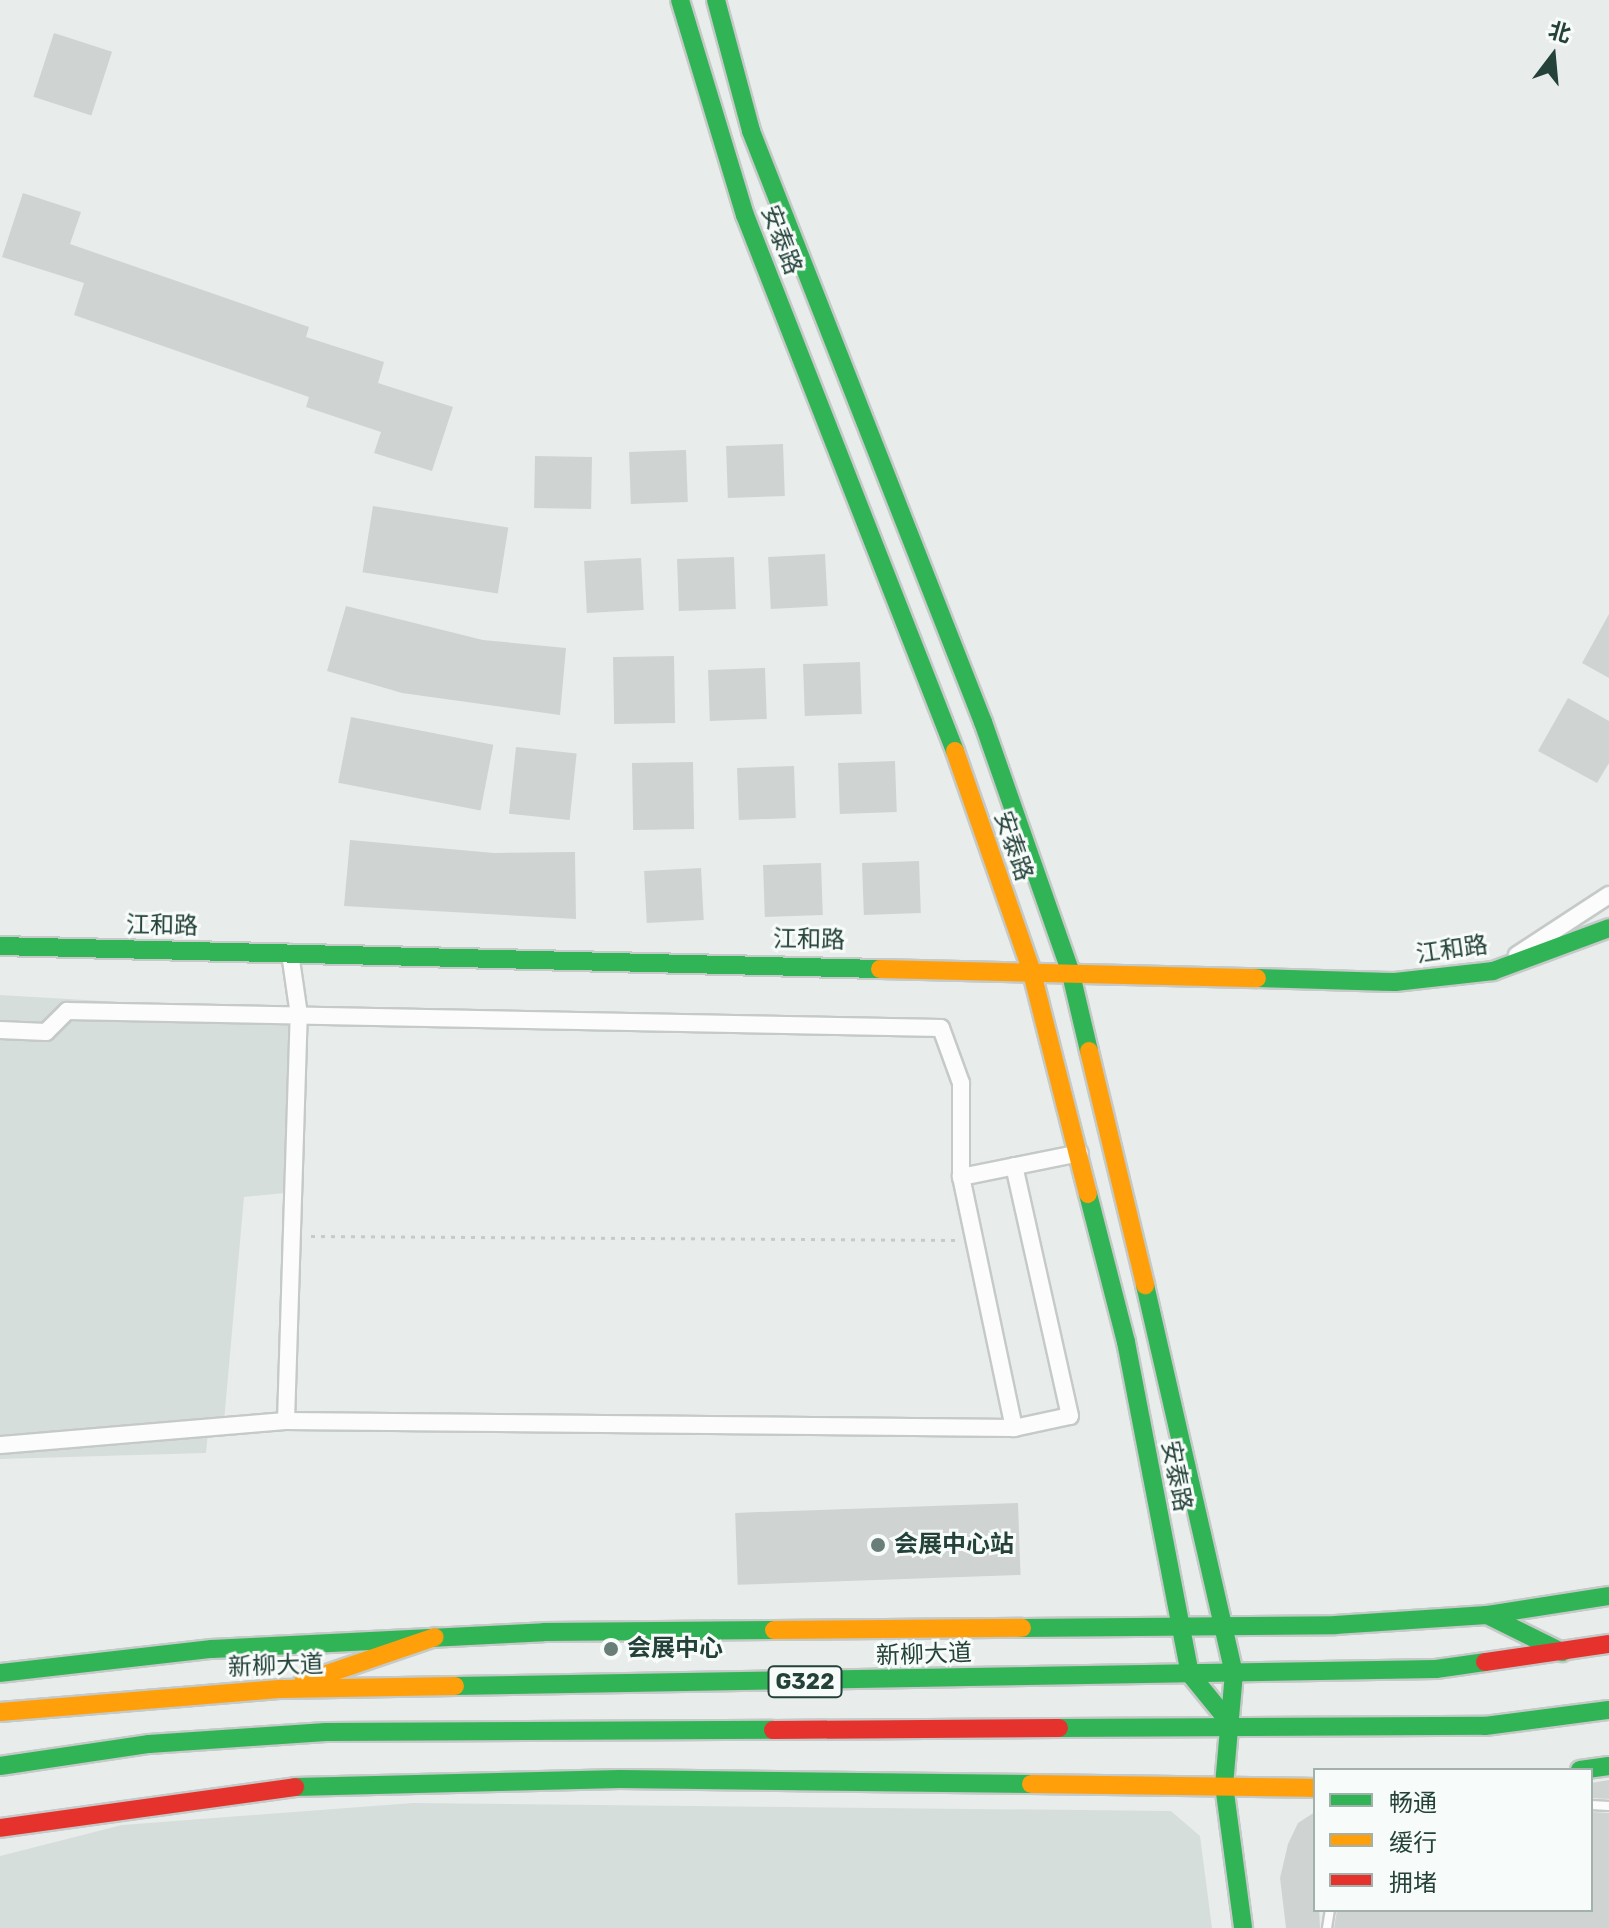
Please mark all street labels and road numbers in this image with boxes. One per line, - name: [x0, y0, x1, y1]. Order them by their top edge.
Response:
- street label: 安泰路: [755, 201, 807, 279]
- street label: 安泰路: [988, 807, 1038, 885]
- street label: 江和路: [126, 911, 198, 941]
- street label: 江和路: [773, 925, 845, 955]
- street label: 江和路: [1414, 931, 1490, 969]
- street label: 安泰路: [1155, 1438, 1197, 1514]
- street label: 新柳大道: [876, 1639, 972, 1671]
- street label: 新柳大道: [228, 1650, 324, 1682]
- road number: G322: [767, 1664, 843, 1700]

